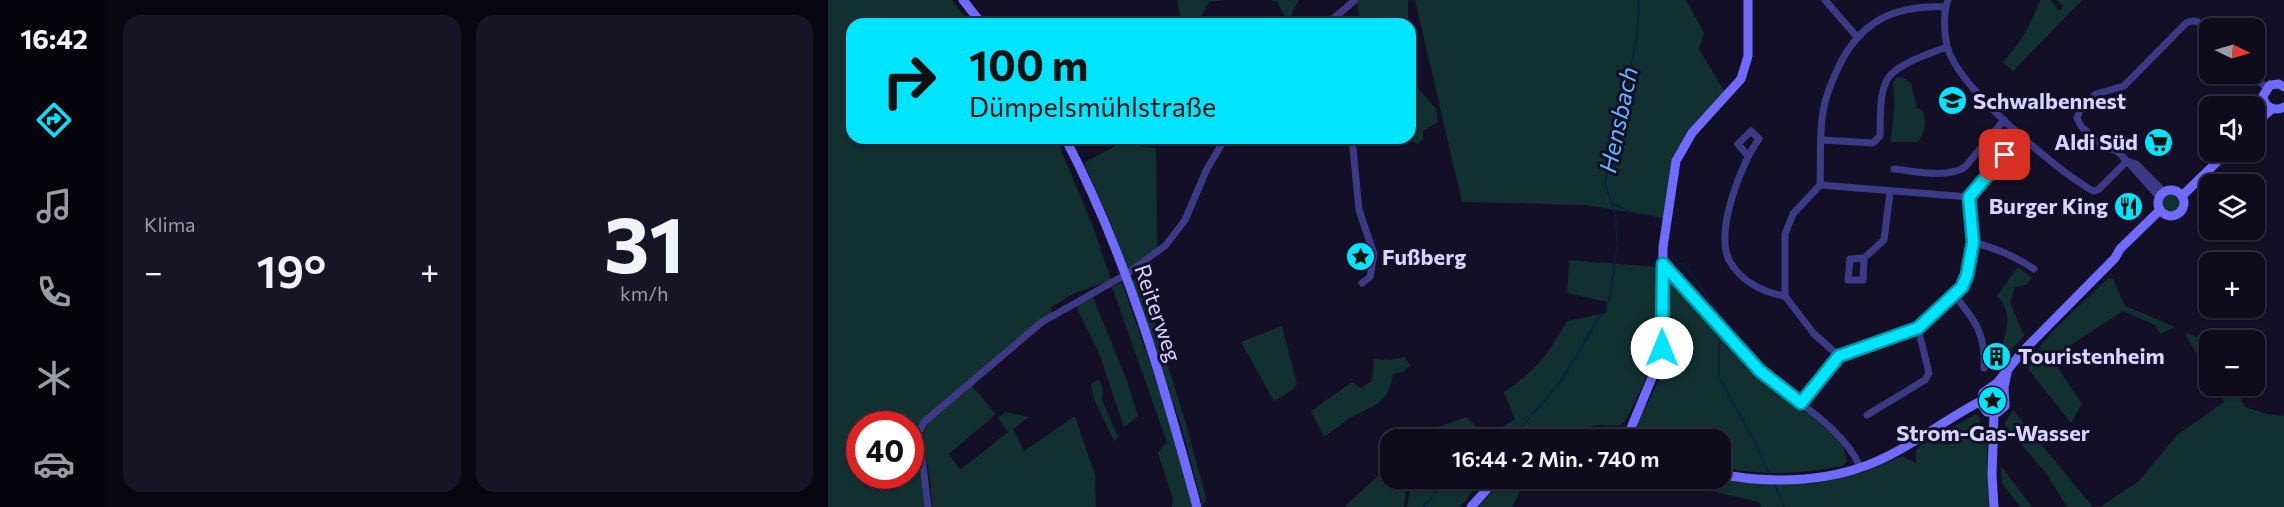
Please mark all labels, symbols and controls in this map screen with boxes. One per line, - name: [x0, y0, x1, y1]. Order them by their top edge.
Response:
- north arrow: [2199, 18, 2265, 84]
- map controls: [2199, 18, 2265, 396]
- text: 16:42: [20, 22, 88, 55]
- text: 100 m: [969, 38, 1089, 90]
- icon: right: [870, 42, 948, 120]
- water label: Hensbach: [1592, 64, 1643, 175]
- school or university icon: Schwalbennest: [1936, 85, 1968, 117]
- place label: Schwalbennest: [1973, 87, 2126, 114]
- text: Dümpelsmühlstraße: [969, 90, 1216, 123]
- button: sound: [2199, 96, 2265, 162]
- icon: directions: [33, 99, 75, 141]
- supermarket icon: Aldi Süd: [2143, 126, 2175, 158]
- place label: Aldi Süd: [2054, 128, 2138, 155]
- pin: [1979, 129, 2030, 180]
- icon: arrive: [1988, 138, 2021, 171]
- button: layers: [2199, 174, 2265, 240]
- icon: music: [33, 185, 75, 227]
- restaurant icon: Burger King: [2113, 190, 2145, 222]
- place label: Burger King: [1989, 192, 2108, 219]
- text: 31: [604, 194, 685, 289]
- text: Klima: [144, 212, 196, 236]
- place icon: Fußberg: [1345, 241, 1377, 273]
- text: 19°: [257, 242, 326, 297]
- place label: Fußberg: [1382, 243, 1466, 270]
- text: −: [144, 250, 163, 291]
- text: +: [420, 250, 440, 291]
- button: +: [2199, 252, 2265, 318]
- street label: Reiterweg: [1129, 261, 1188, 365]
- icon: phone: [33, 271, 75, 313]
- text: km/h: [620, 281, 669, 305]
- position arrow: [1630, 316, 1694, 380]
- button: −: [2199, 330, 2265, 396]
- building icon: Touristenheim: [1981, 340, 2013, 372]
- place label: Touristenheim: [2018, 342, 2165, 369]
- icon: climate: [33, 357, 75, 399]
- place icon: Strom-Gas-Wasser: [1977, 385, 2009, 417]
- speed limit sign: 40: [846, 411, 924, 489]
- place label: Strom-Gas-Wasser: [1896, 419, 2090, 446]
- icon: car: [33, 443, 75, 485]
- text: 16:44 · 2 Min. · 740 m: [1452, 445, 1659, 472]

